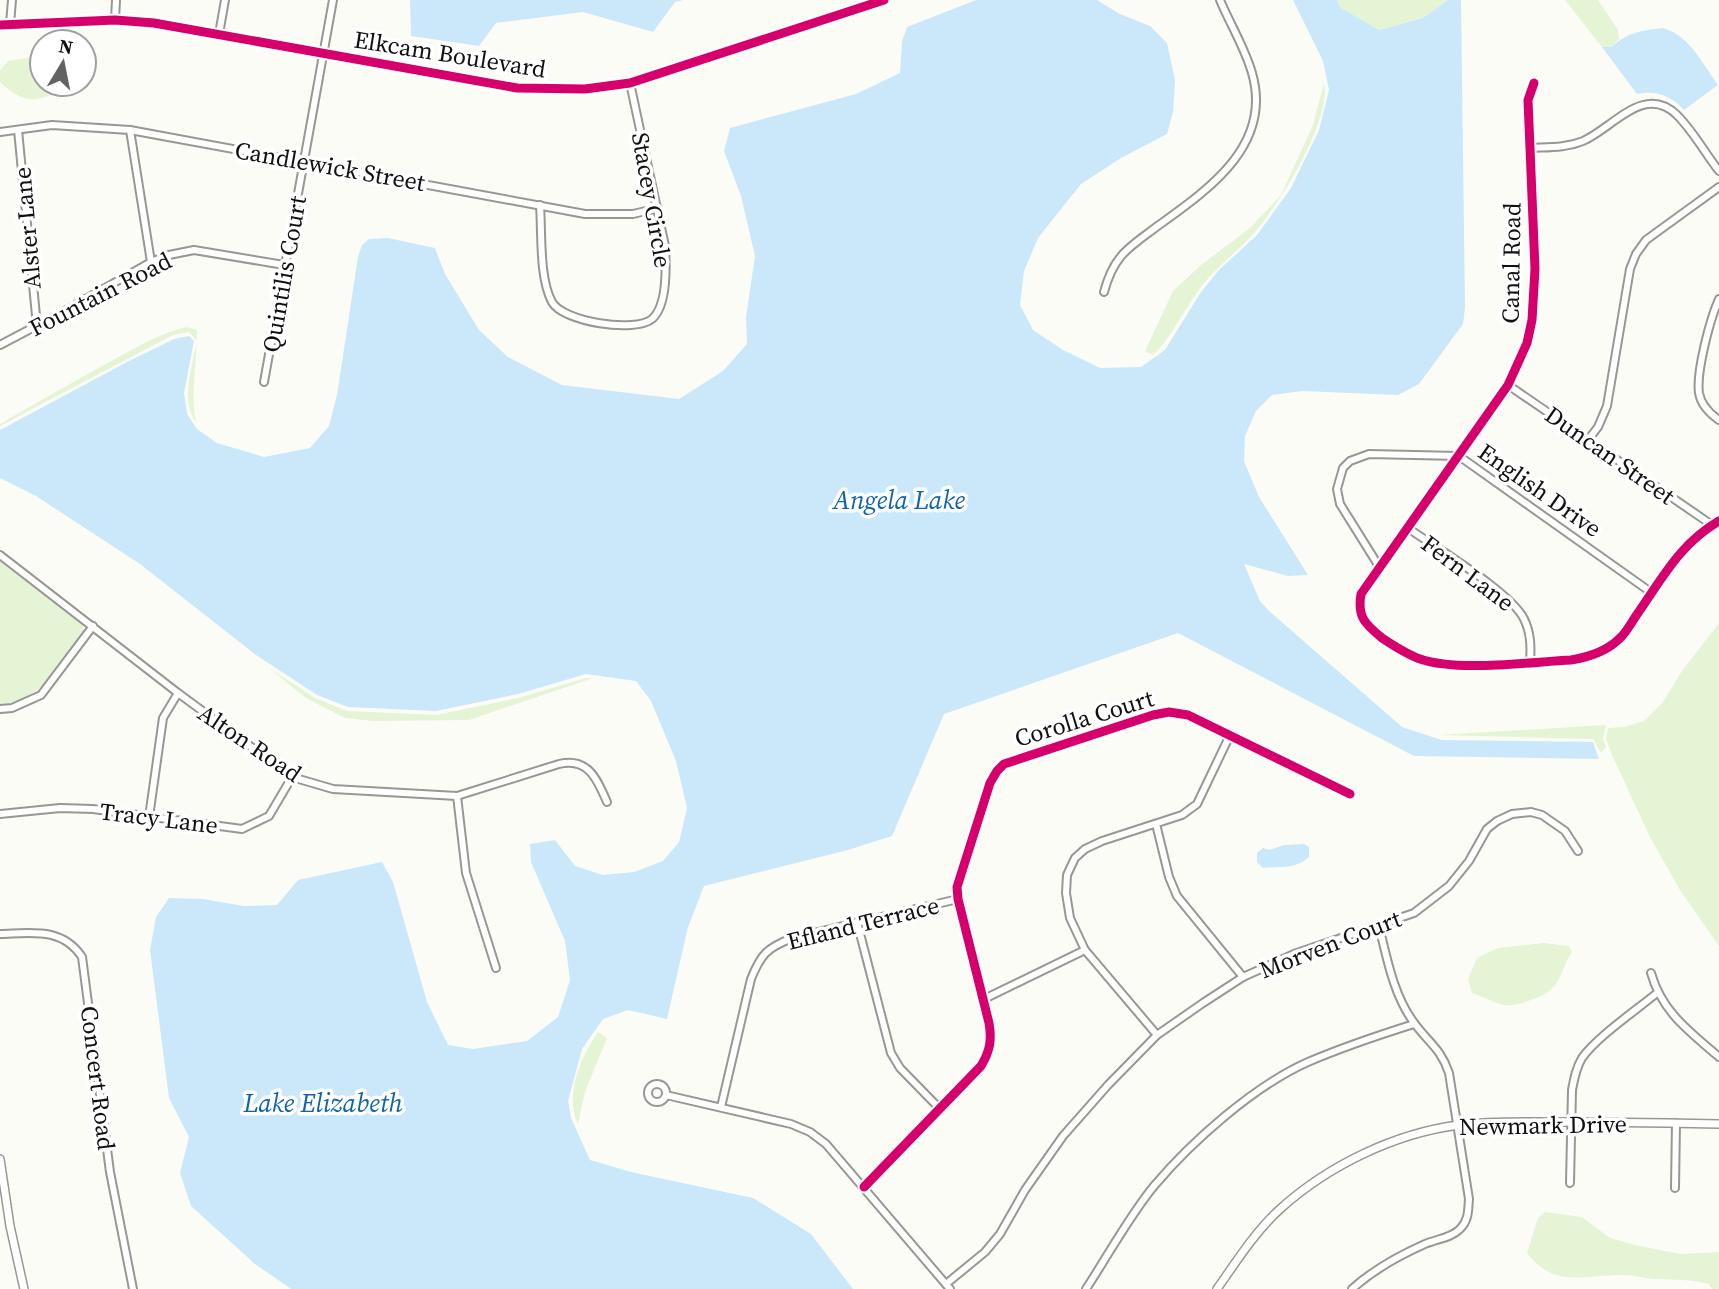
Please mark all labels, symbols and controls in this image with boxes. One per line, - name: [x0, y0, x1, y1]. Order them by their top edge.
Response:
- street label: Elkcam Boulevard: [352, 23, 549, 86]
- north arrow: [28, 28, 98, 98]
- text: N: [57, 32, 75, 60]
- street label: Stacey Circle: [624, 130, 680, 270]
- street label: Candlewick Street: [232, 133, 428, 199]
- street label: Alster Lane: [5, 166, 49, 290]
- street label: Quintilis Court: [254, 193, 314, 355]
- street label: Canal Road: [1493, 202, 1529, 324]
- street label: Fountain Road: [23, 244, 177, 344]
- street label: Duncan Street: [1538, 398, 1682, 512]
- street label: English Drive: [1472, 435, 1608, 545]
- water label: Angela Lake: [831, 482, 965, 518]
- street label: Fern Lane: [1415, 527, 1521, 619]
- street label: Corolla Court: [1011, 681, 1158, 755]
- street label: Alton Road: [192, 696, 309, 790]
- street label: Tracy Lane: [98, 794, 220, 842]
- street label: Efland Terrace: [784, 888, 942, 958]
- street label: Morven Court: [1254, 902, 1406, 986]
- street label: Concert Road: [73, 1004, 123, 1152]
- water label: Lake Elizabeth: [242, 1085, 403, 1121]
- street label: Newmark Drive: [1459, 1107, 1627, 1143]

